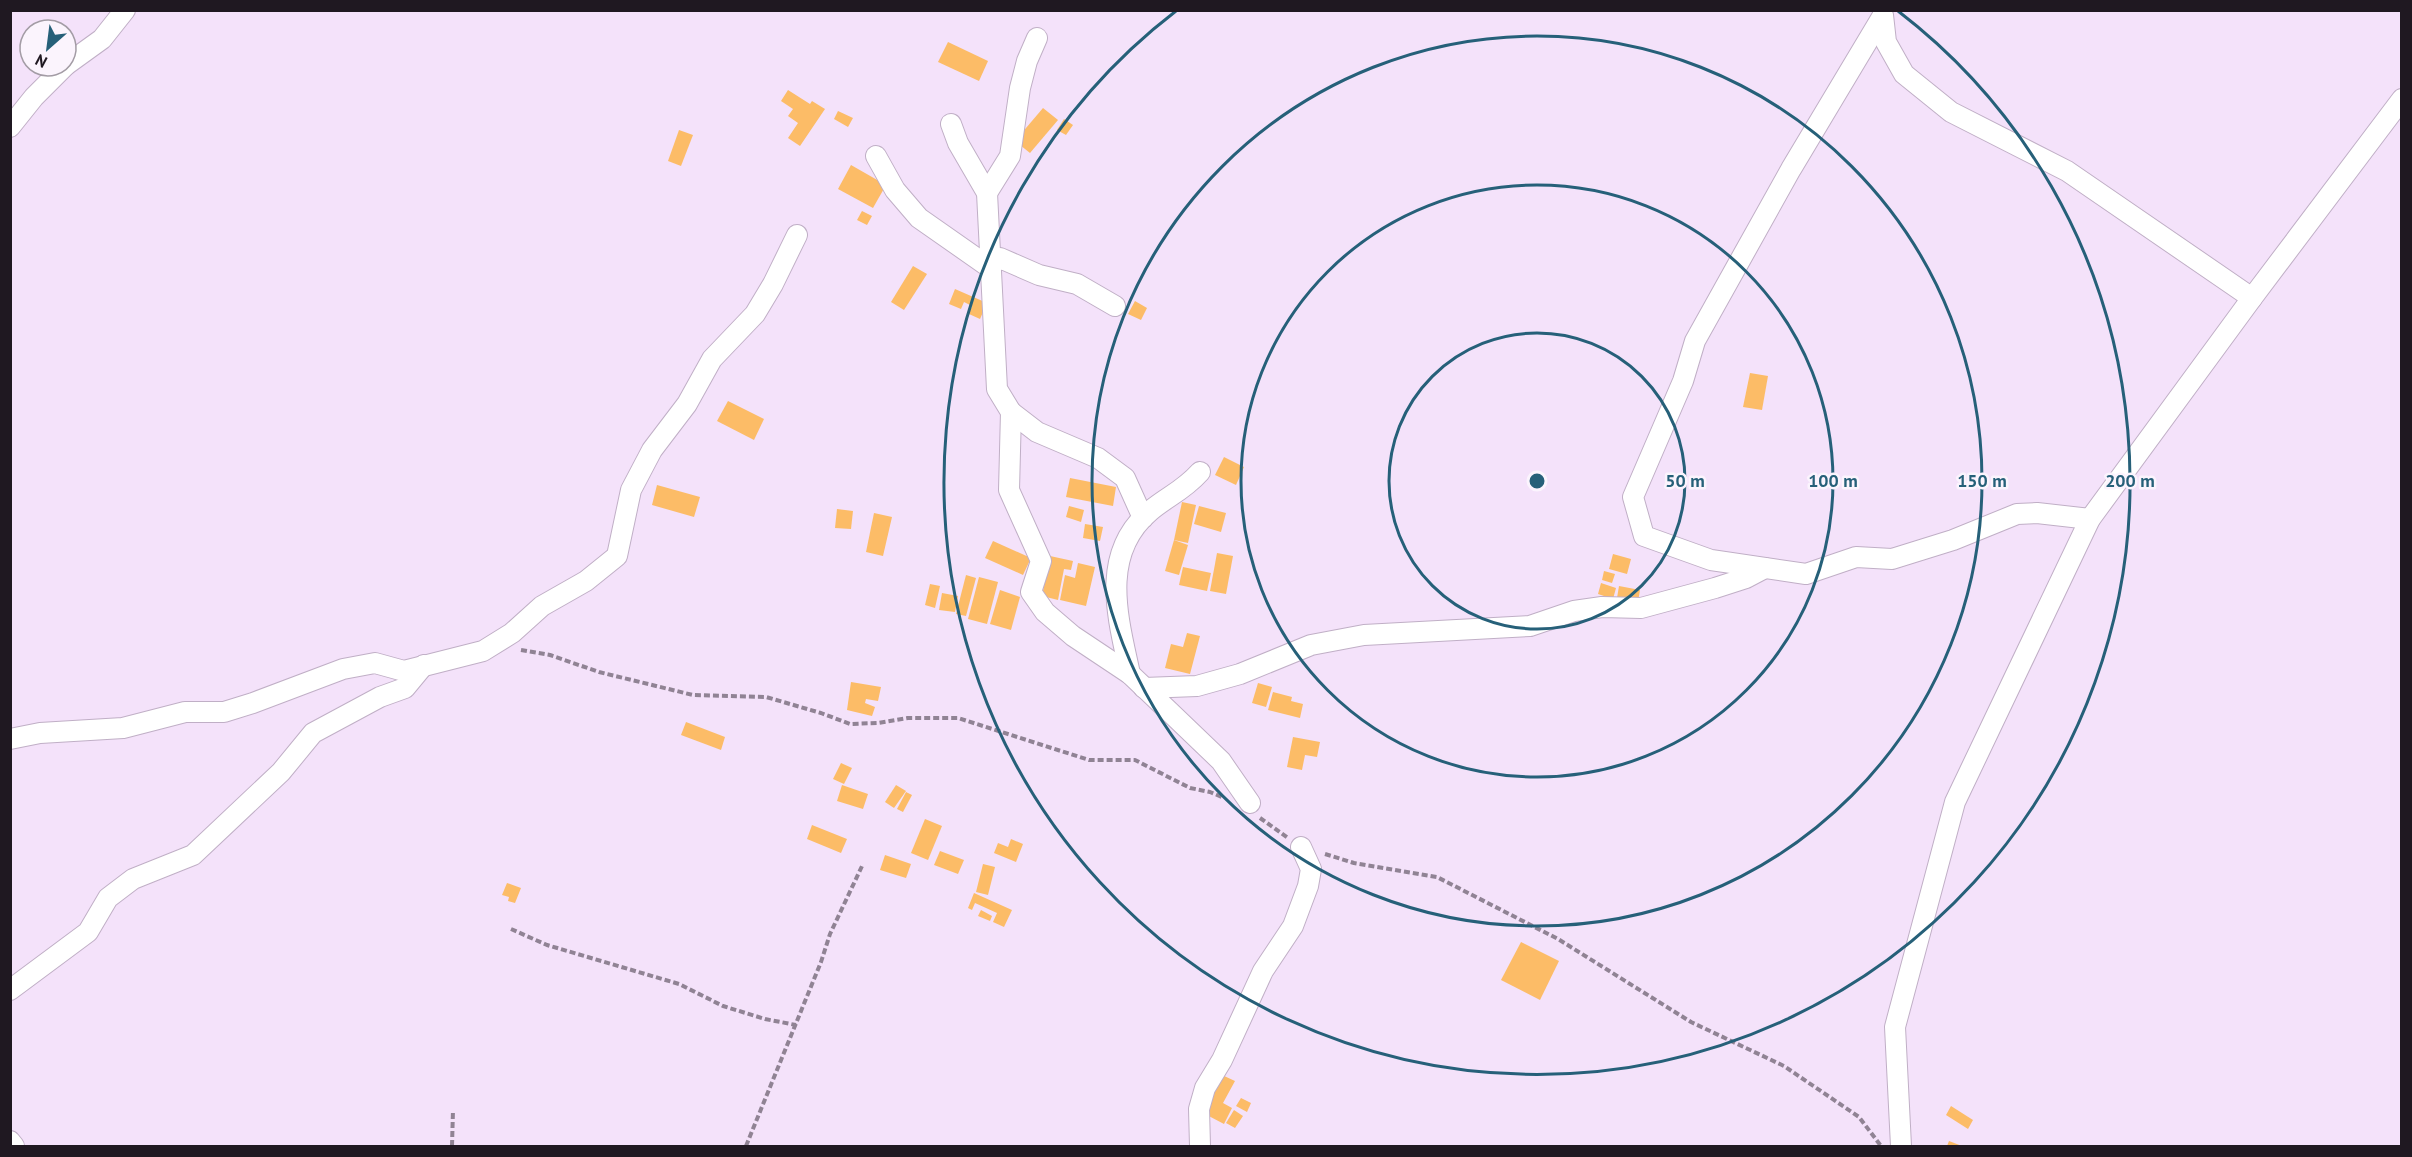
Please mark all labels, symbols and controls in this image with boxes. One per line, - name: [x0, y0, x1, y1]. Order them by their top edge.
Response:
- north arrow: [18, 18, 78, 78]
- text: N: [32, 50, 50, 73]
- text: 50 m: [1665, 469, 1705, 492]
- text: 100 m: [1808, 469, 1858, 492]
- text: 150 m: [1957, 469, 2007, 492]
- text: 200 m: [2105, 469, 2155, 492]
- centre of rings: [1527, 471, 1547, 491]

